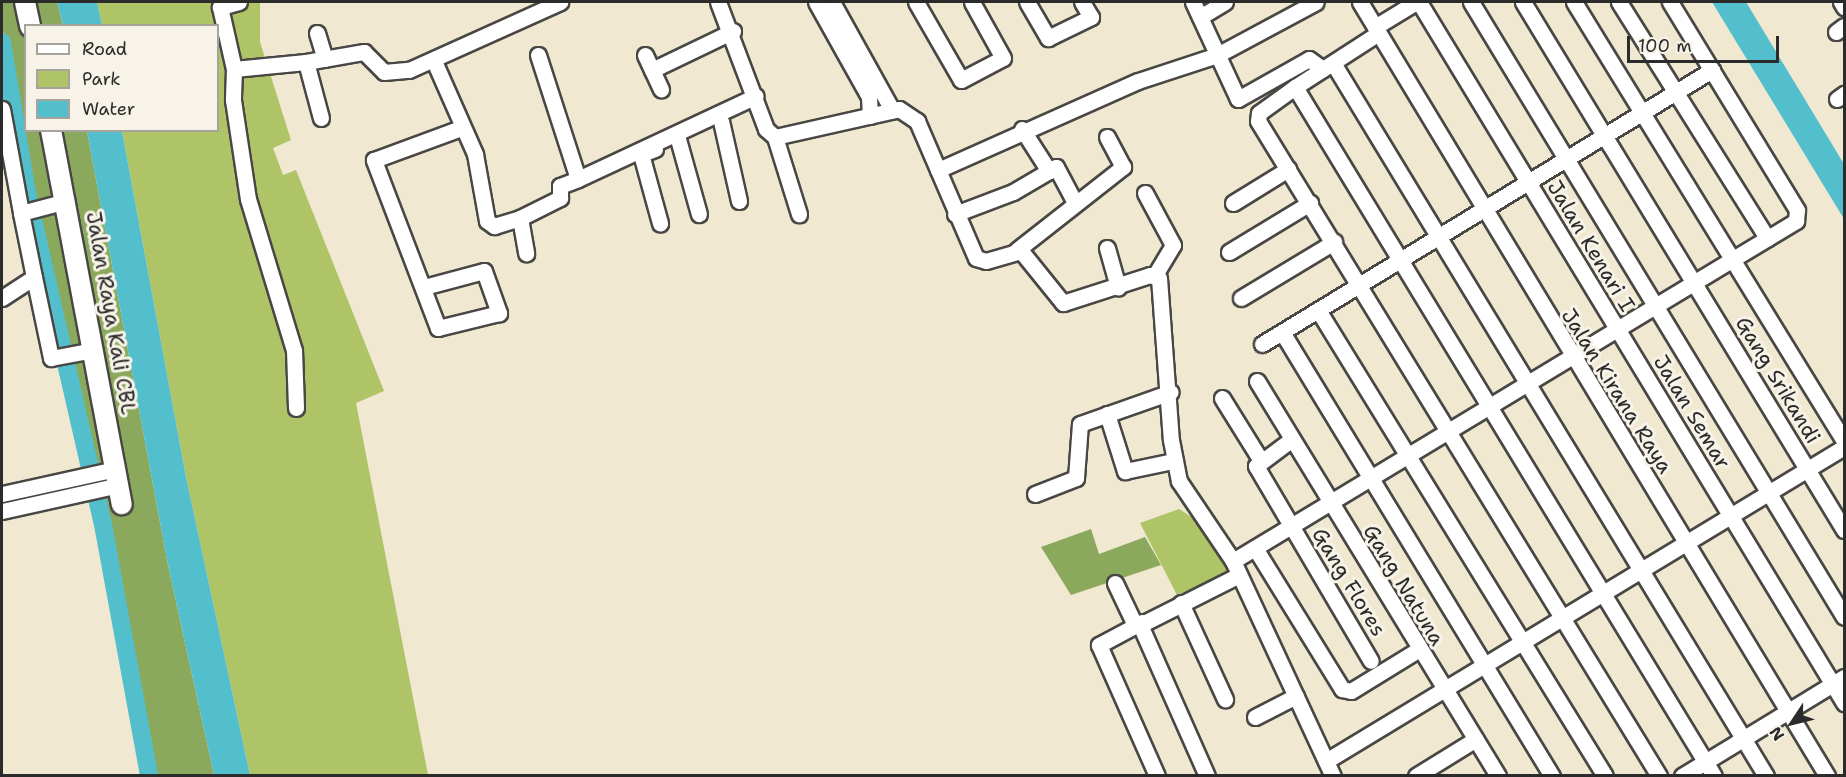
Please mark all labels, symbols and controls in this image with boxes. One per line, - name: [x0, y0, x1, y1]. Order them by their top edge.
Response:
- legend: [24, 24, 219, 132]
- scale bar: [1630, 24, 1782, 62]
- text: 100 m: [1638, 34, 1692, 58]
- text: Road: [82, 37, 127, 61]
- text: Park: [82, 67, 121, 91]
- text: Water: [82, 97, 135, 121]
- street label: Jalan Kenari I: [1542, 176, 1640, 316]
- street label: Jalan Raya Kali CBL: [81, 209, 141, 417]
- street label: Jalan Kirana Raya: [1556, 304, 1678, 478]
- street label: Gang Srikandi: [1730, 312, 1826, 448]
- street label: Jalan Semar: [1648, 350, 1736, 474]
- street label: Gang Natuna: [1358, 520, 1450, 650]
- street label: Gang Flores: [1307, 523, 1391, 641]
- north arrow: [1762, 693, 1822, 753]
- text: N: [1765, 722, 1789, 745]

